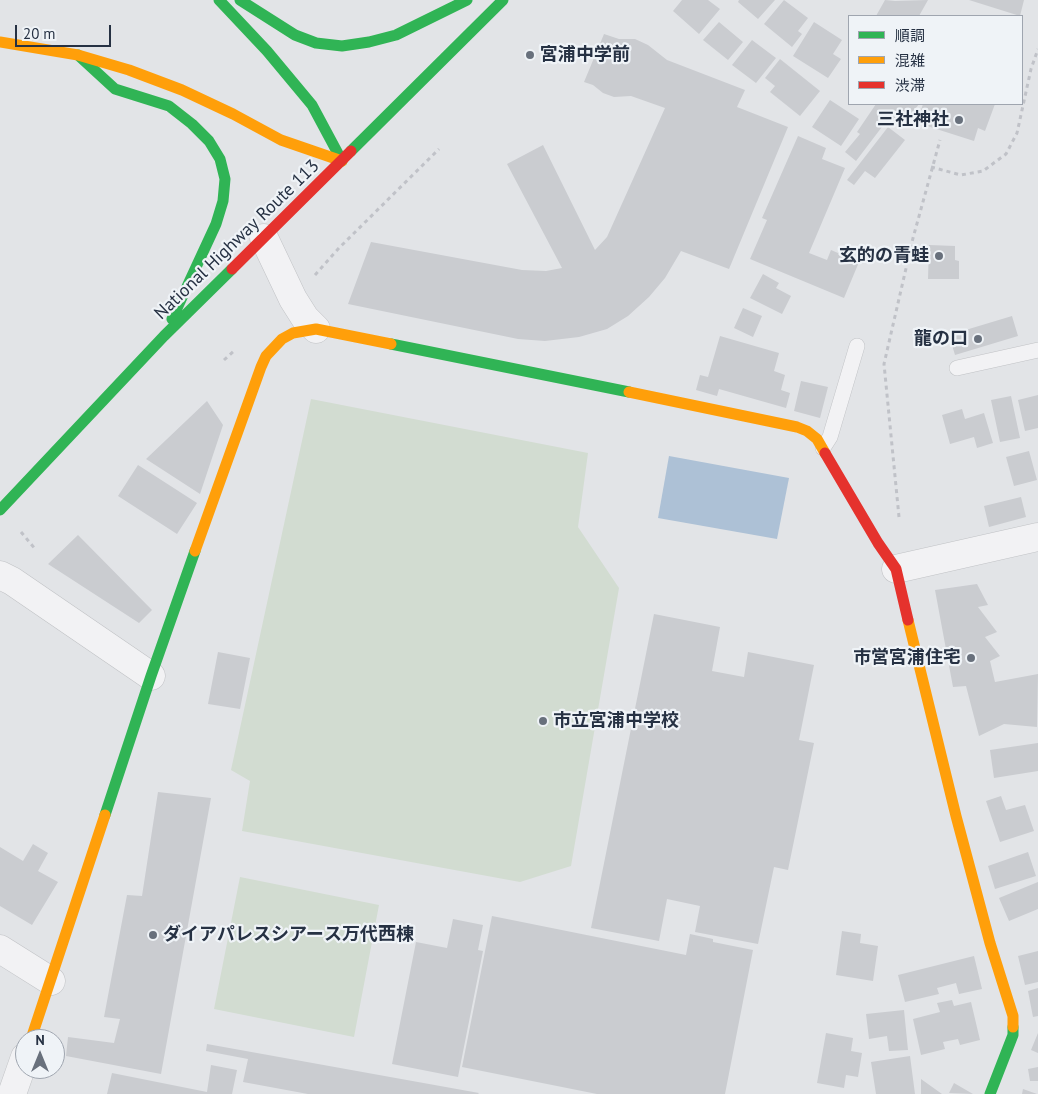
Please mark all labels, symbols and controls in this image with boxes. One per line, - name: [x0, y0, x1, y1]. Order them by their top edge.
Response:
- scale bar: [18, 15, 114, 47]
- legend: [848, 15, 1023, 105]
- text: 20 m: [23, 24, 56, 43]
- text: 順調: [895, 26, 925, 45]
- place label: 宮浦中学前: [540, 44, 630, 66]
- marker: 宮浦中学前: [524, 49, 536, 61]
- text: 混雑: [895, 51, 925, 70]
- text: 渋滞: [895, 76, 925, 95]
- place label: 三社神社: [877, 109, 949, 131]
- marker: 三社神社: [953, 114, 965, 126]
- street label: National Highway Route 113: [150, 156, 324, 324]
- place label: 玄的の青蛙: [839, 245, 929, 267]
- marker: 玄的の青蛙: [933, 250, 945, 262]
- place label: 龍の口: [914, 328, 968, 350]
- marker: 龍の口: [972, 333, 984, 345]
- place label: 市営宮浦住宅: [853, 647, 961, 669]
- marker: 市営宮浦住宅: [965, 652, 977, 664]
- place label: 市立宮浦中学校: [553, 710, 679, 732]
- marker: 市立宮浦中学校: [537, 715, 549, 727]
- place label: ダイアパレスシアース万代西棟: [163, 924, 414, 946]
- marker: ダイアパレスシアース万代西棟: [147, 929, 159, 941]
- north arrow: [15, 1029, 65, 1079]
- text: N: [35, 1031, 45, 1049]

